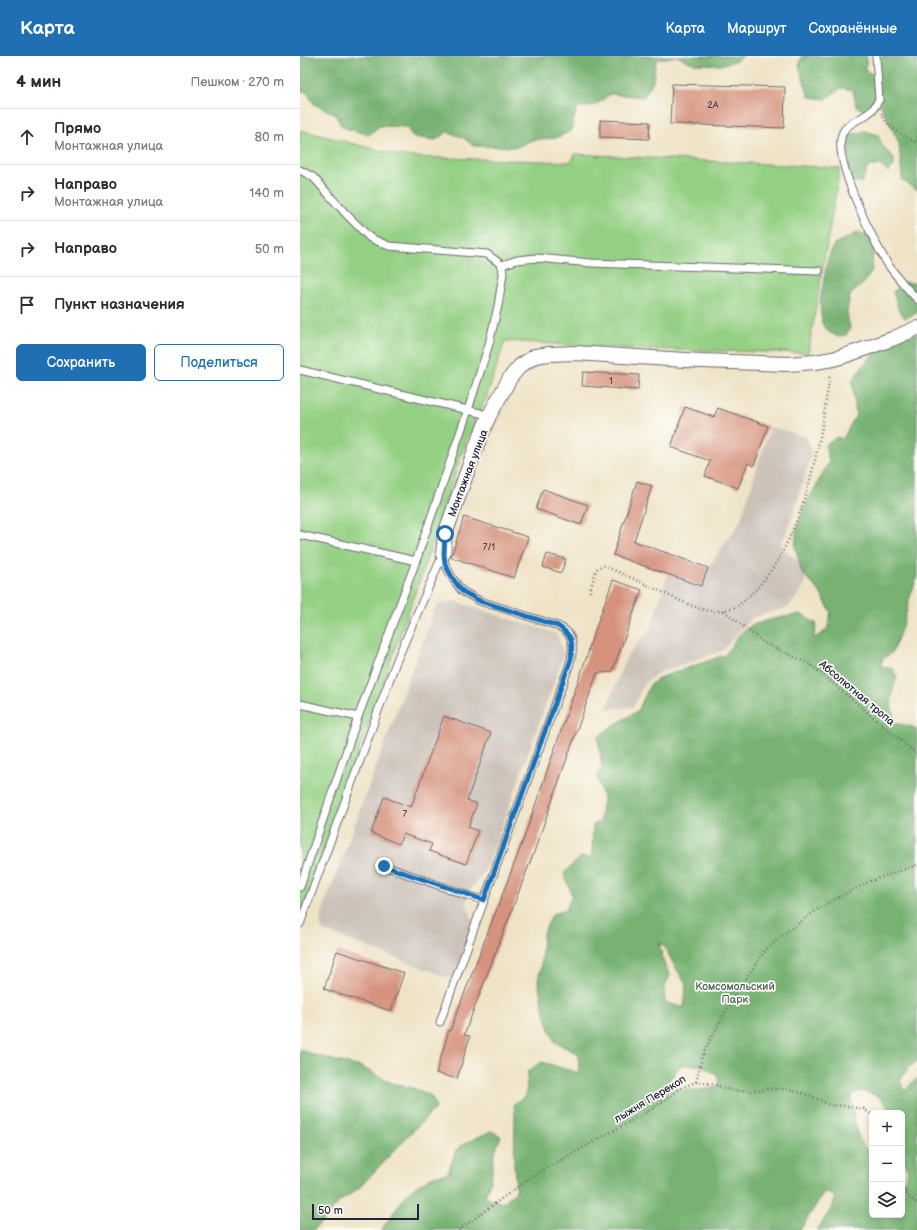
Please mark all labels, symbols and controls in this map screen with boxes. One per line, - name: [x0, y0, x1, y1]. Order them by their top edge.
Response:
- text: Карта: [20, 17, 74, 40]
- text: Карта: [666, 20, 705, 37]
- text: Маршрут: [727, 20, 787, 37]
- text: Сохранённые: [809, 20, 897, 37]
- text: 4 мин: [16, 72, 61, 92]
- text: Пешком · 270 m: [191, 74, 284, 90]
- house number: 2А: [708, 100, 719, 111]
- text: Прямо: [54, 119, 101, 138]
- icon: ahead: [16, 126, 38, 148]
- text: 80 m: [255, 129, 284, 145]
- text: Монтажная улица: [54, 138, 163, 154]
- text: Направо: [54, 175, 117, 194]
- icon: right: [16, 182, 38, 204]
- text: 140 m: [249, 185, 284, 201]
- text: Монтажная улица: [54, 194, 163, 210]
- icon: right: [16, 238, 38, 260]
- text: Направо: [54, 239, 117, 258]
- text: 50 m: [255, 241, 284, 257]
- icon: arrive: [16, 294, 38, 316]
- text: Пункт назначения: [54, 295, 185, 314]
- button: Сохранить: [16, 344, 146, 381]
- button: Поделиться: [154, 344, 284, 381]
- house number: 1: [609, 376, 613, 387]
- street label: Монтажная улица: [445, 427, 491, 518]
- route start: [436, 525, 454, 543]
- house number: 7/1: [483, 542, 495, 553]
- street label: Абсолютная тропа: [816, 657, 898, 729]
- house number: 7: [403, 809, 408, 820]
- route end: [375, 857, 393, 875]
- park label: Комсомольский Парк: [695, 980, 775, 1006]
- street label: лыжня Перекоп: [612, 1072, 688, 1126]
- map controls: [869, 1110, 905, 1218]
- button: +: [869, 1110, 905, 1146]
- button: −: [869, 1146, 905, 1182]
- button: layers: [869, 1182, 905, 1218]
- scale bar: [312, 1202, 419, 1221]
- text: 50 m: [318, 1204, 343, 1217]

